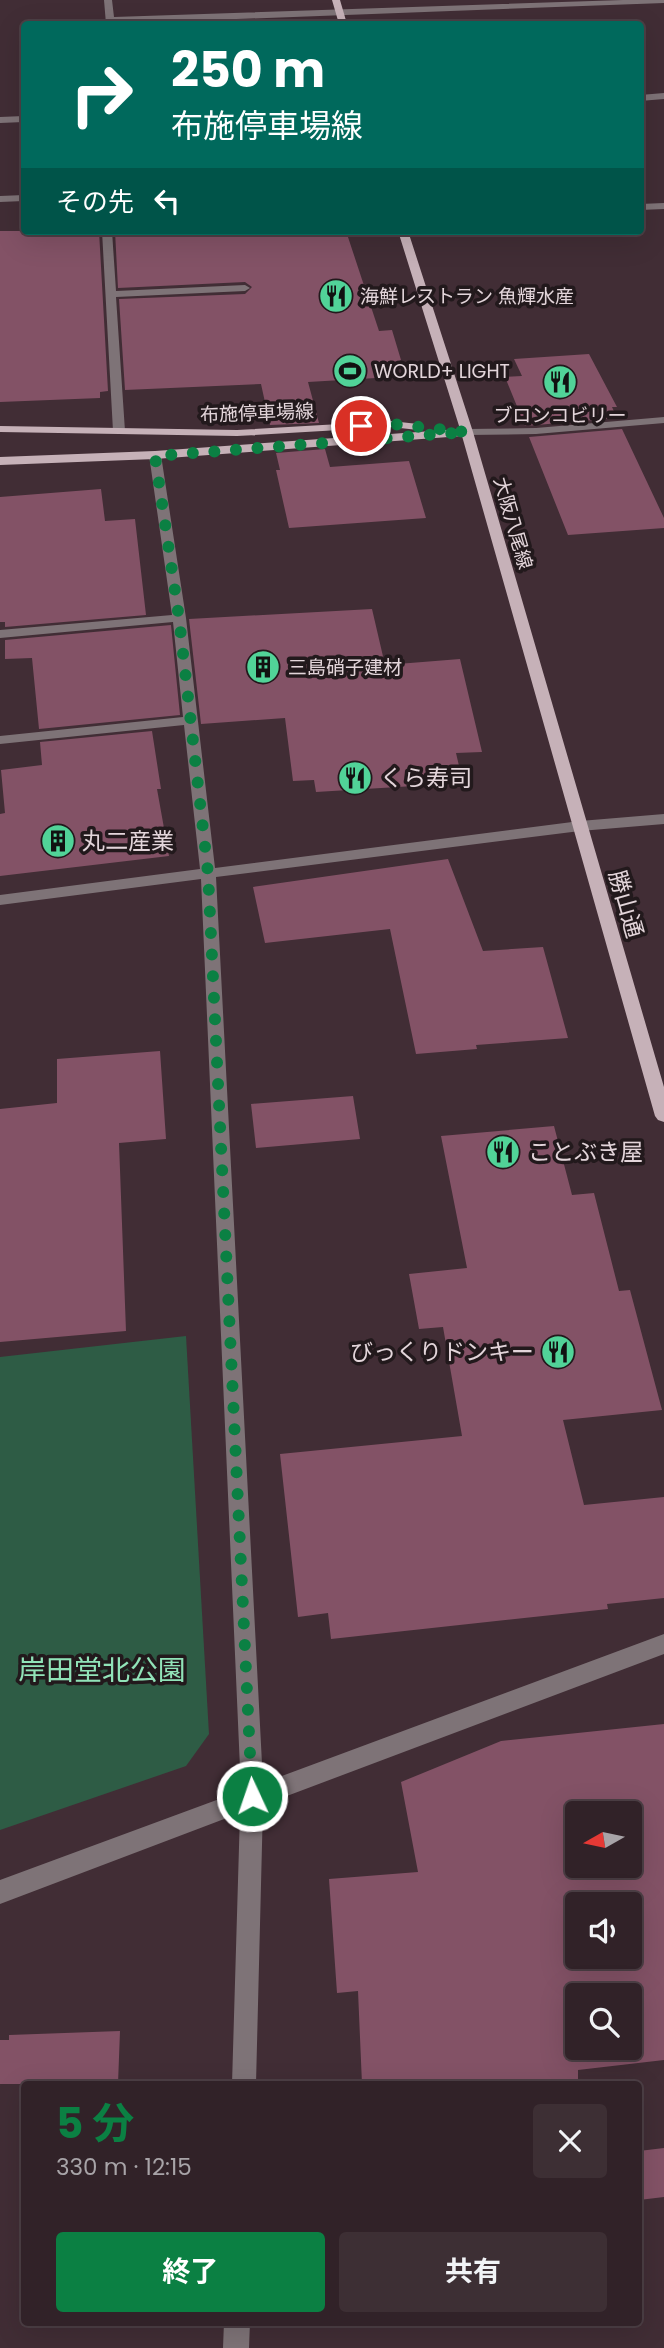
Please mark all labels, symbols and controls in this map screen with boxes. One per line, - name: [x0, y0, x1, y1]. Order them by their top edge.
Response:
- text: 250 m: [171, 36, 325, 104]
- icon: right: [56, 49, 147, 140]
- text: 布施停車場線: [171, 103, 363, 148]
- icon: left: [148, 182, 186, 220]
- text: その先: [56, 184, 134, 220]
- restaurant icon: 海鮮レストラン 魚輝水産: [317, 277, 355, 315]
- place label: 海鮮レストラン 魚輝水産: [360, 283, 574, 310]
- sports icon: WORLD+ LIGHT: [331, 352, 369, 390]
- place label: WORLD+ LIGHT: [374, 358, 510, 385]
- restaurant icon: ブロンコビリー: [541, 363, 579, 401]
- pin: [331, 396, 391, 456]
- street label: 布施停車場線: [200, 398, 314, 428]
- place label: ブロンコビリー: [493, 402, 627, 429]
- icon: arrive: [342, 407, 380, 445]
- street label: 大阪八尾線: [487, 474, 539, 572]
- building icon: 三島硝子建材: [244, 648, 282, 686]
- place label: 三島硝子建材: [288, 654, 402, 681]
- restaurant icon: くら寿司: [336, 759, 374, 797]
- place label: くら寿司: [380, 762, 472, 794]
- building icon: 丸二産業: [39, 822, 77, 860]
- place label: 丸二産業: [82, 825, 174, 857]
- street label: 勝山通: [601, 866, 651, 942]
- restaurant icon: ことぶき屋: [484, 1133, 522, 1171]
- place label: ことぶき屋: [528, 1136, 643, 1168]
- restaurant icon: びっくりドンキー: [539, 1333, 577, 1371]
- place label: びっくりドンキー: [350, 1336, 534, 1368]
- park label: 岸田堂北公園: [18, 1651, 186, 1690]
- position arrow: [215, 1759, 289, 1833]
- north arrow: [565, 1801, 642, 1878]
- map controls: [565, 1801, 642, 2060]
- button: sound: [565, 1892, 642, 1969]
- button: search: [565, 1983, 642, 2060]
- text: 5 分: [56, 2094, 134, 2153]
- button: close: [533, 2104, 607, 2178]
- text: 330 m · 12:15: [56, 2151, 192, 2183]
- button: 終了: [56, 2232, 325, 2312]
- button: 共有: [339, 2232, 607, 2312]

